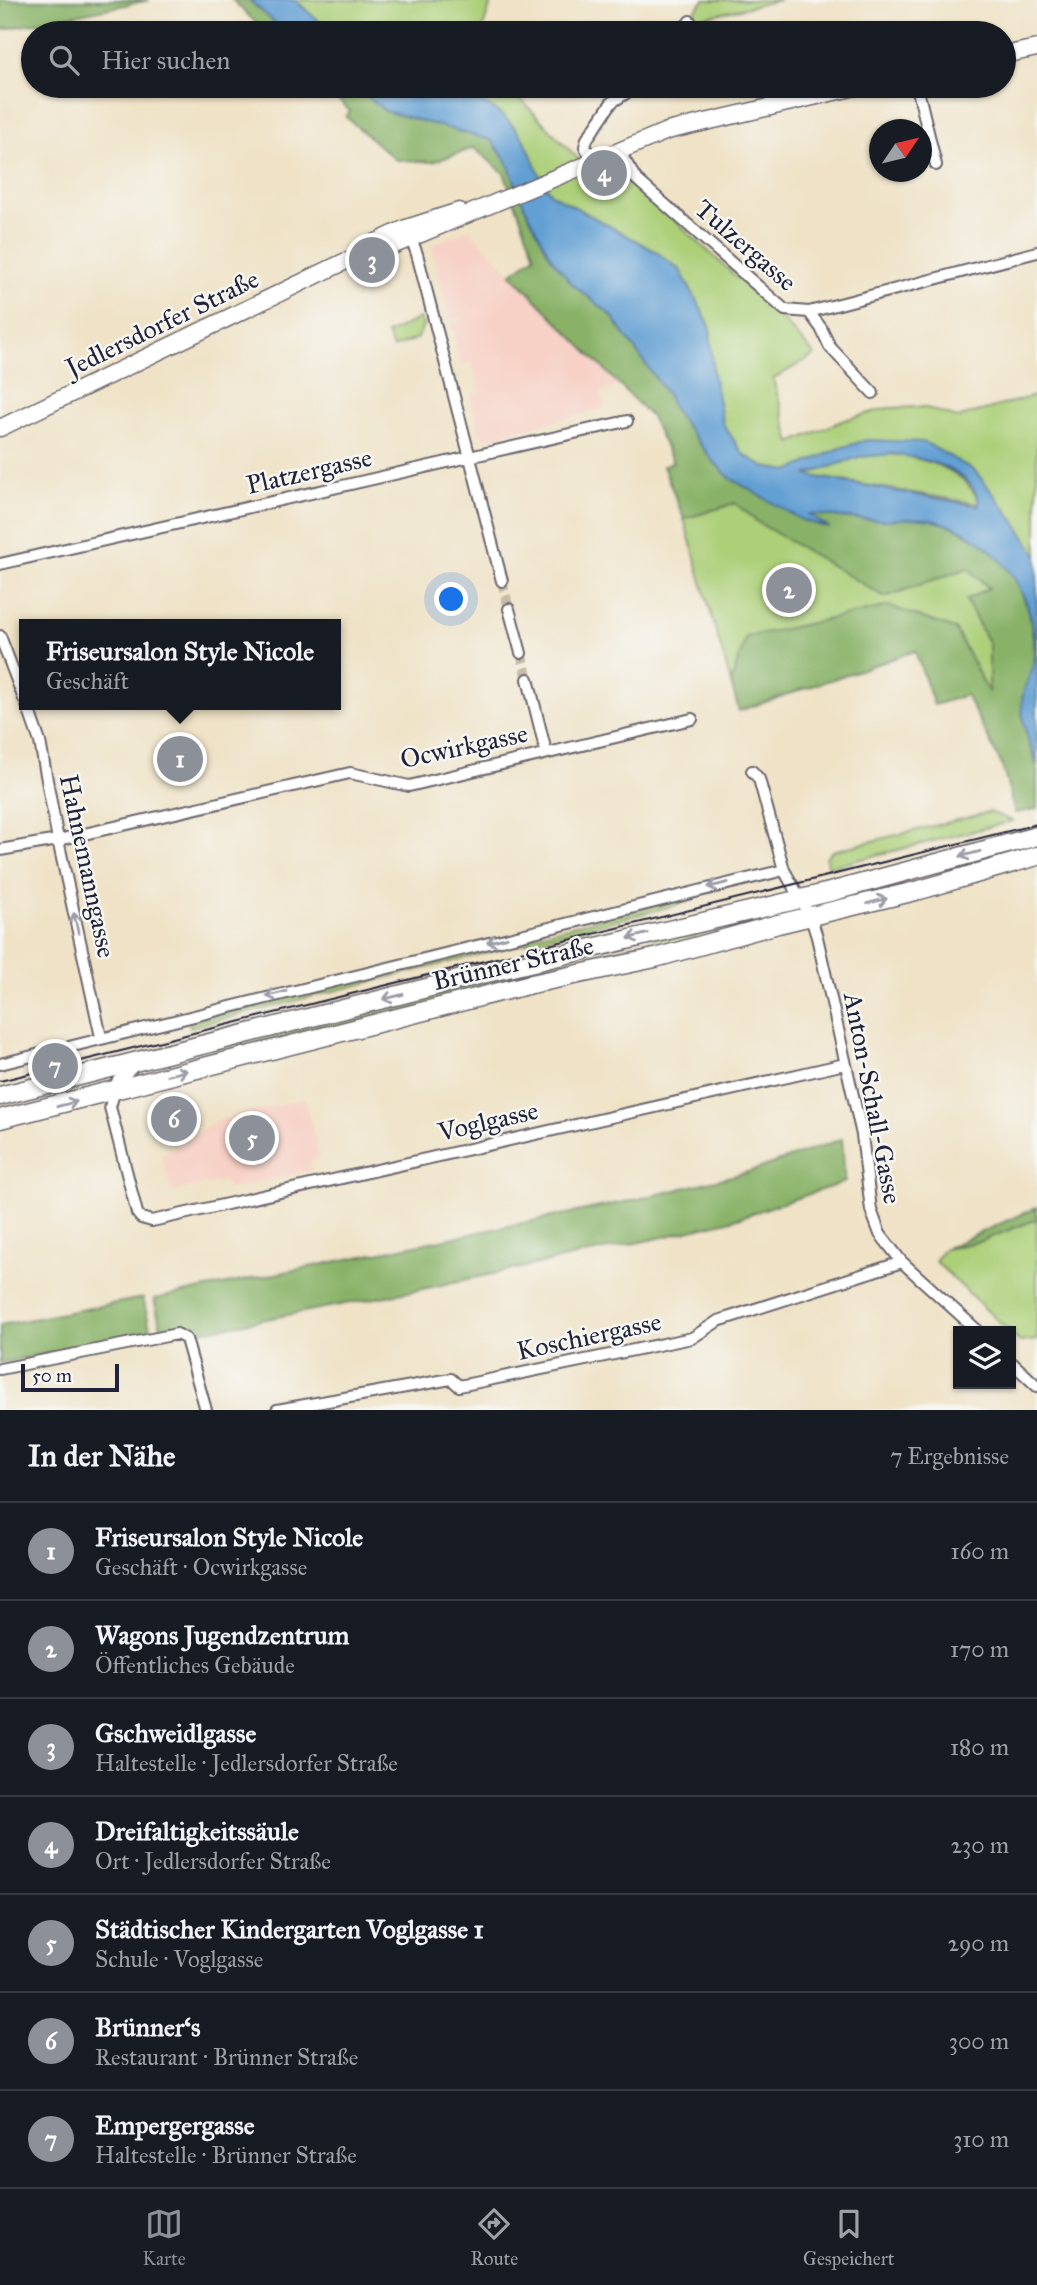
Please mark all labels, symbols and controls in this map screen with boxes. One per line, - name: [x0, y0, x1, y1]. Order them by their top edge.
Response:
- search box: [21, 21, 1016, 98]
- icon: search: [45, 41, 83, 79]
- text: Hier suchen: [101, 44, 230, 76]
- north arrow: [869, 119, 932, 182]
- pin: 4: [581, 147, 627, 199]
- street label: Tulzergasse: [689, 192, 803, 298]
- pin: 3: [349, 234, 395, 286]
- street label: Jedlersdorfer Straße: [58, 262, 264, 385]
- street label: Platzergasse: [243, 441, 375, 501]
- pin: 2: [766, 564, 812, 616]
- your location: [434, 582, 468, 616]
- popup: [19, 619, 341, 710]
- text: Friseursalon Style Nicole: [46, 635, 314, 667]
- text: Geschäft: [46, 667, 129, 695]
- street label: Ocwirkgasse: [397, 717, 531, 775]
- pin: 1: [157, 733, 203, 785]
- street label: Hahnemanngasse: [53, 771, 123, 961]
- one-way arrow: [959, 848, 982, 861]
- one-way arrow: [707, 879, 730, 892]
- one-way arrow: [865, 894, 888, 907]
- one-way arrow: [69, 912, 82, 935]
- street label: Brünner Straße: [429, 929, 597, 997]
- one-way arrow: [627, 930, 650, 943]
- one-way arrow: [486, 934, 509, 947]
- one-way arrow: [265, 988, 288, 1001]
- street label: Anton-Schall-Gasse: [837, 989, 909, 1207]
- one-way arrow: [382, 991, 405, 1004]
- pin: 7: [32, 1040, 78, 1092]
- one-way arrow: [165, 1066, 188, 1079]
- pin: 6: [151, 1093, 197, 1145]
- street label: Voglgasse: [434, 1094, 541, 1148]
- one-way arrow: [56, 1096, 78, 1109]
- pin: 5: [229, 1112, 275, 1164]
- street label: Koschiergasse: [514, 1305, 664, 1367]
- map controls: [953, 1326, 1016, 1389]
- button: layers: [953, 1326, 1016, 1389]
- scale bar: [21, 1361, 119, 1393]
- text: 50 m: [32, 1364, 72, 1387]
- text: In der Nähe: [28, 1438, 176, 1474]
- text: 7 Ergebnisse: [890, 1442, 1009, 1470]
- text: Friseursalon Style Nicole: [95, 1521, 363, 1553]
- text: 1: [46, 1537, 56, 1565]
- text: 160 m: [951, 1537, 1009, 1565]
- text: Geschäft · Ocwirkgasse: [95, 1553, 307, 1581]
- text: Wagons Jugendzentrum: [95, 1619, 349, 1651]
- text: 2: [45, 1635, 57, 1663]
- text: 170 m: [950, 1635, 1009, 1663]
- text: Öffentliches Gebäude: [95, 1651, 295, 1679]
- text: Gschweidlgasse: [95, 1717, 256, 1749]
- text: 3: [46, 1733, 56, 1761]
- text: 180 m: [950, 1733, 1009, 1761]
- text: Haltestelle · Jedlersdorfer Straße: [95, 1749, 398, 1777]
- text: Dreifaltigkeitssäule: [95, 1815, 299, 1847]
- text: 4: [45, 1831, 57, 1859]
- text: 230 m: [951, 1831, 1009, 1859]
- text: Ort · Jedlersdorfer Straße: [95, 1847, 331, 1875]
- text: Städtischer Kindergarten Voglgasse 1: [95, 1913, 484, 1945]
- text: 5: [46, 1929, 56, 1957]
- text: 290 m: [948, 1929, 1009, 1957]
- text: Schule · Voglgasse: [95, 1945, 263, 1973]
- text: Brünner‘s: [95, 2011, 200, 2043]
- text: 6: [45, 2027, 57, 2055]
- text: 300 m: [949, 2027, 1009, 2055]
- text: Restaurant · Brünner Straße: [95, 2043, 358, 2071]
- text: Empergergasse: [95, 2109, 255, 2141]
- text: 7: [45, 2125, 57, 2153]
- text: 310 m: [953, 2125, 1009, 2153]
- text: Haltestelle · Brünner Straße: [95, 2141, 357, 2169]
- tab: Karte: [142, 2205, 186, 2270]
- tab: Route: [471, 2205, 518, 2270]
- tab: Gespeichert: [803, 2205, 895, 2270]

